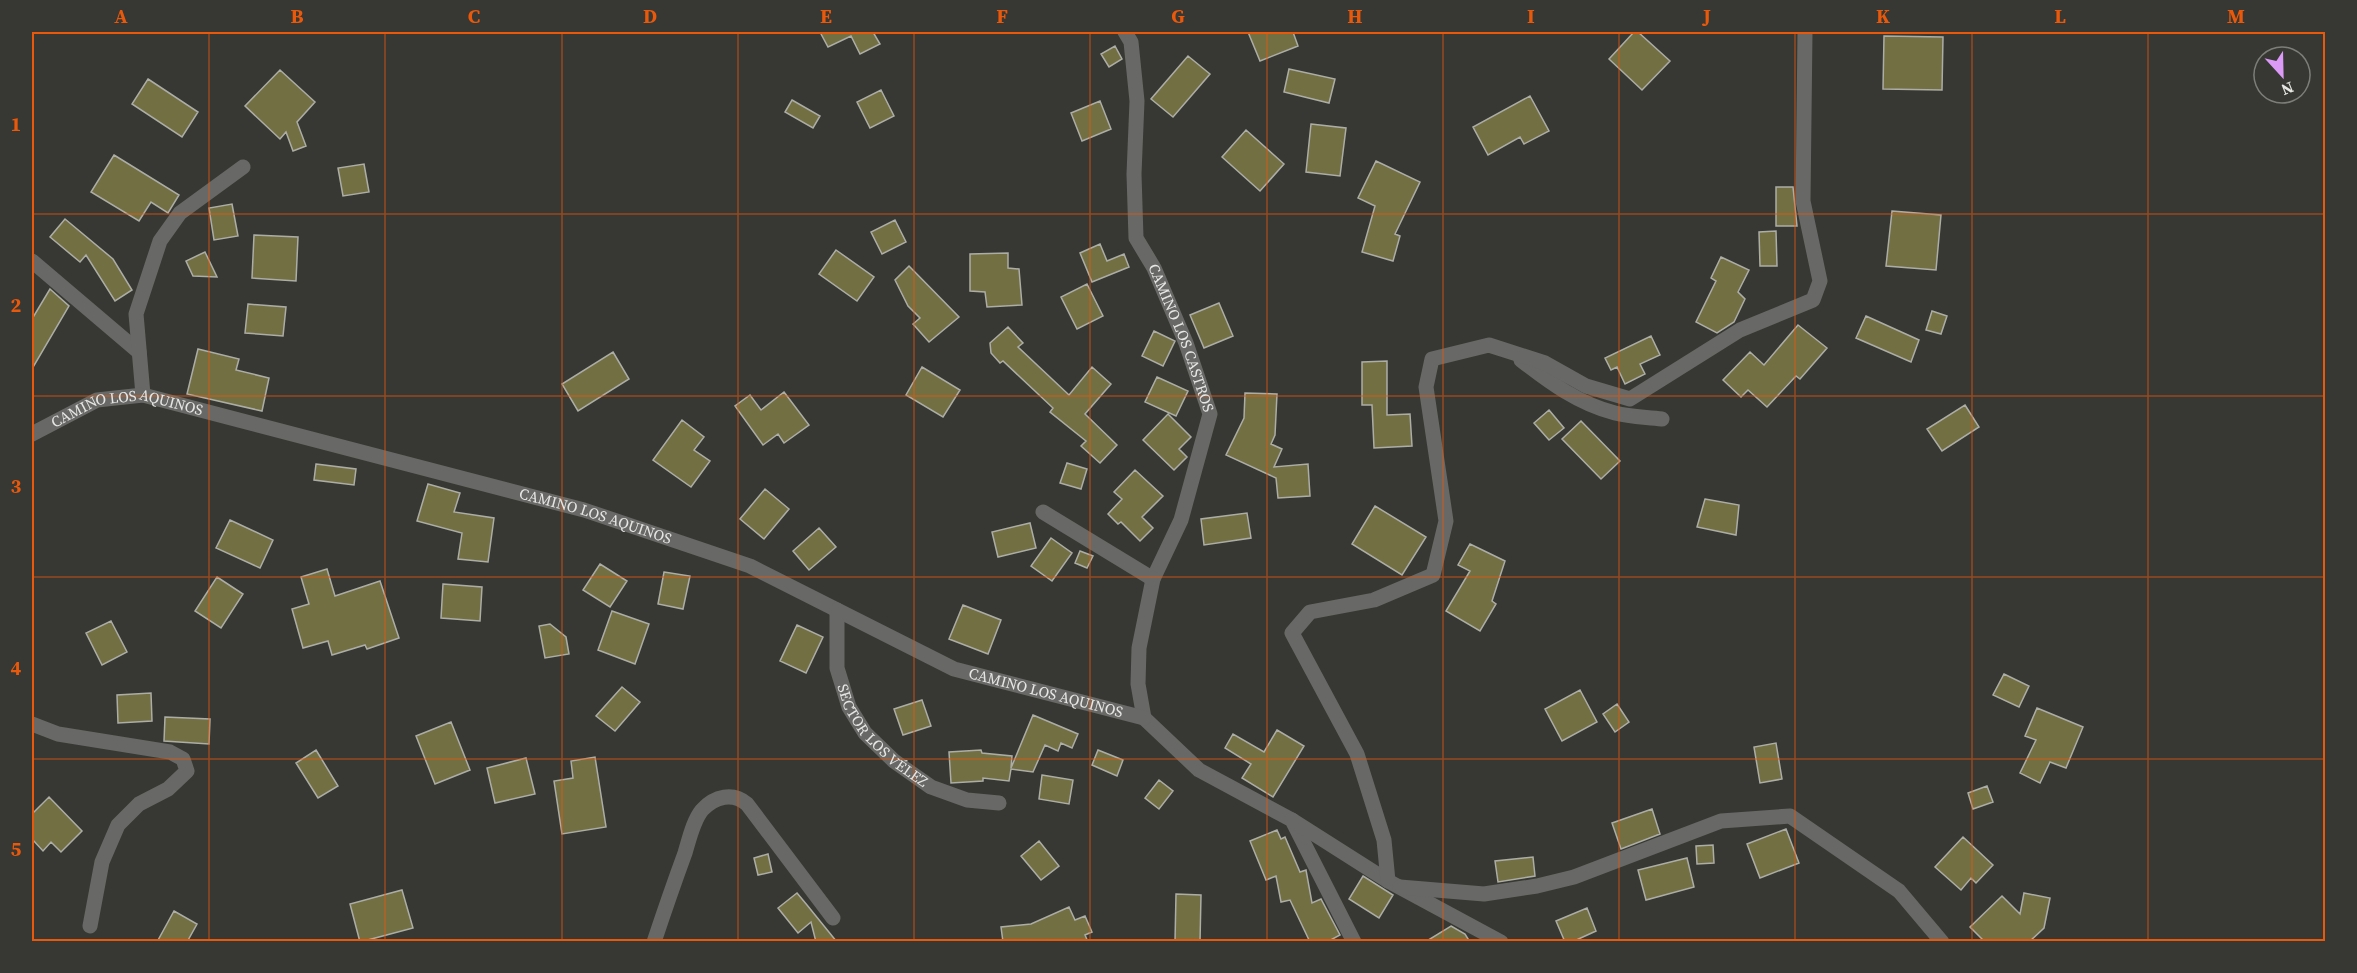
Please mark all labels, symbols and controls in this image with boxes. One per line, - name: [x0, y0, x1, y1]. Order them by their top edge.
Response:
- text: A: [114, 2, 128, 30]
- text: B: [290, 2, 304, 30]
- text: C: [468, 2, 480, 30]
- text: D: [643, 2, 657, 30]
- text: E: [820, 2, 832, 30]
- text: F: [996, 2, 1008, 30]
- text: G: [1171, 2, 1185, 30]
- text: H: [1347, 2, 1363, 30]
- text: I: [1527, 2, 1535, 30]
- text: J: [1701, 2, 1711, 30]
- text: K: [1876, 2, 1890, 30]
- text: L: [2054, 2, 2066, 30]
- text: M: [2227, 2, 2245, 30]
- north arrow: [2252, 45, 2312, 105]
- text: N: [2278, 77, 2297, 101]
- text: 1: [11, 110, 21, 138]
- street label: CAMINO LOS CASTROS: [1143, 260, 1220, 415]
- text: 2: [11, 291, 22, 319]
- street label: CAMINO LOS AQUINOS: [47, 384, 206, 432]
- text: 3: [11, 472, 22, 500]
- street label: CAMINO LOS AQUINOS: [517, 483, 675, 549]
- text: 4: [11, 654, 22, 682]
- street label: CAMINO LOS AQUINOS: [967, 662, 1126, 722]
- street label: SECTOR LOS VÉLEZ: [832, 681, 932, 792]
- text: 5: [11, 835, 22, 863]

